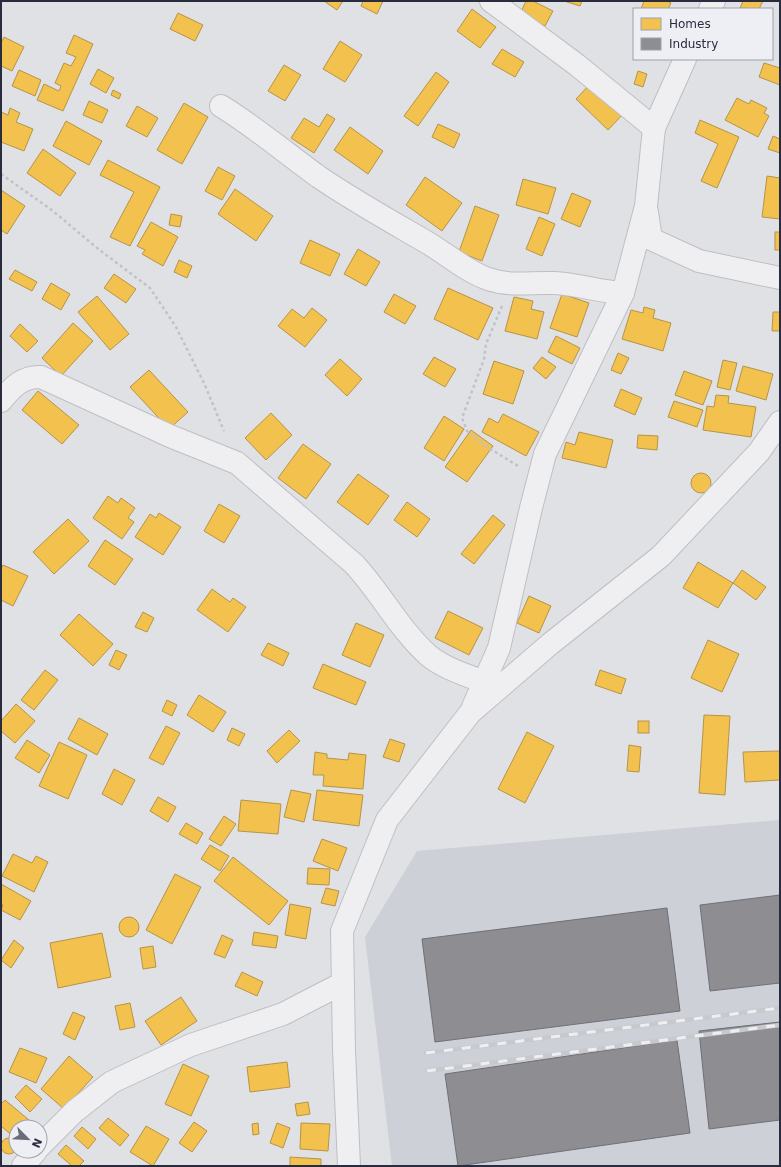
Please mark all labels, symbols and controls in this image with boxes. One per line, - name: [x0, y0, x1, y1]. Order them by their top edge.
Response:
- legend: [633, 8, 773, 60]
- text: Homes: [669, 17, 711, 31]
- text: Industry: [669, 37, 718, 51]
- north arrow: [8, 1119, 48, 1159]
- text: N: [29, 1136, 44, 1150]

